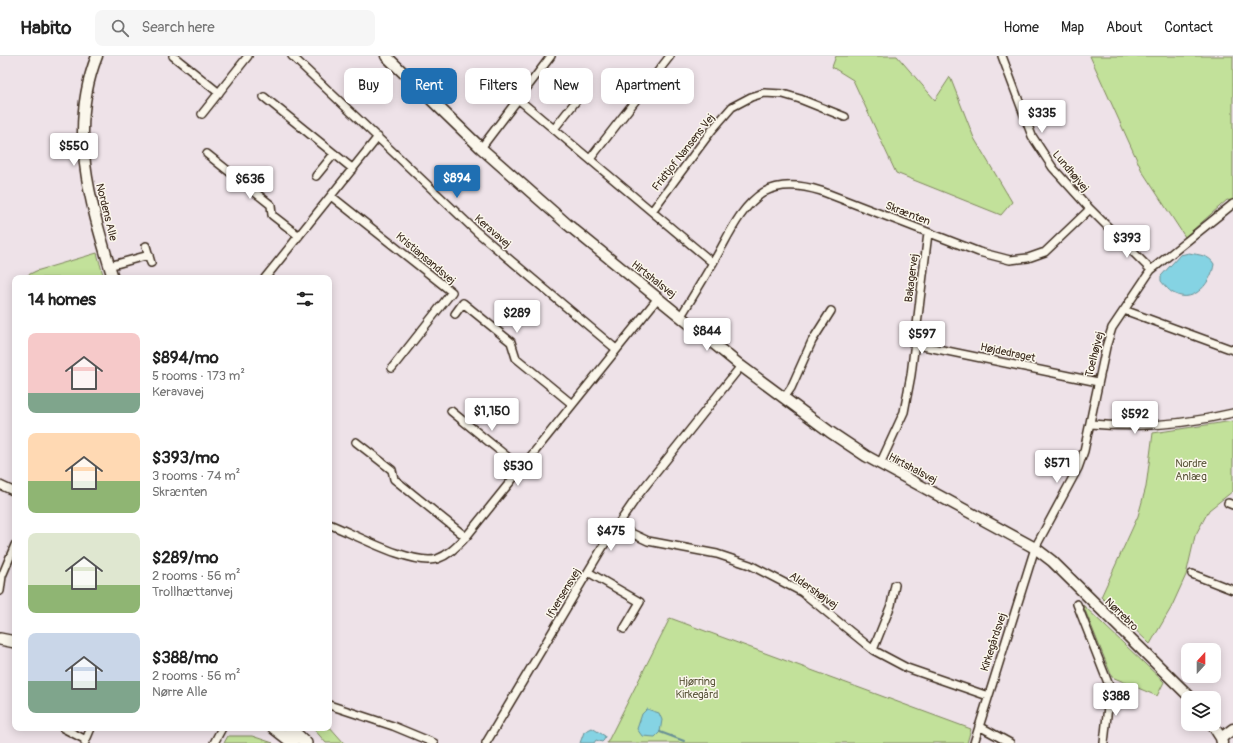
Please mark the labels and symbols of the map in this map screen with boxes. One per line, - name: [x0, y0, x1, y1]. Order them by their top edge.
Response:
- pin: $335: [1018, 100, 1066, 134]
- street label: Fridtjof Nansens Vej: [649, 111, 717, 193]
- pin: $550: [50, 133, 98, 167]
- street label: Lundhøjvej: [1050, 148, 1092, 195]
- pin: $894: [433, 165, 481, 199]
- pin: $636: [226, 166, 274, 200]
- street label: Nordens Alle: [93, 182, 120, 243]
- street label: Skrænten: [884, 199, 932, 228]
- street label: Keravavej: [472, 212, 514, 251]
- pin: $393: [1103, 225, 1151, 259]
- street label: Kristiansandsvej: [393, 230, 458, 287]
- street label: Bakagervej: [902, 253, 921, 303]
- street label: Hirtshalsvej: [629, 258, 679, 301]
- pin: $289: [493, 300, 541, 334]
- pin: $844: [683, 318, 731, 352]
- pin: $597: [898, 321, 946, 355]
- street label: Toelhøjvej: [1083, 330, 1106, 378]
- street label: Højdedraget: [979, 340, 1037, 365]
- pin: $1,150: [459, 398, 525, 432]
- pin: $592: [1111, 401, 1159, 435]
- street label: Hirtshalsvej: [886, 450, 939, 487]
- pin: $571: [1033, 450, 1081, 484]
- pin: $530: [494, 453, 542, 487]
- park label: Nordre Anlæg: [1175, 457, 1207, 483]
- pin: $475: [587, 518, 635, 552]
- street label: Ifversensvej: [543, 566, 583, 621]
- street label: Aldershøjvej: [787, 569, 840, 612]
- street label: Nørrebro: [1102, 595, 1141, 633]
- street label: Kirkegårdsvej: [978, 611, 1009, 673]
- north arrow: [1181, 643, 1221, 683]
- park label: Hjørring Kirkegård: [676, 675, 718, 701]
- pin: $388: [1092, 683, 1140, 717]

